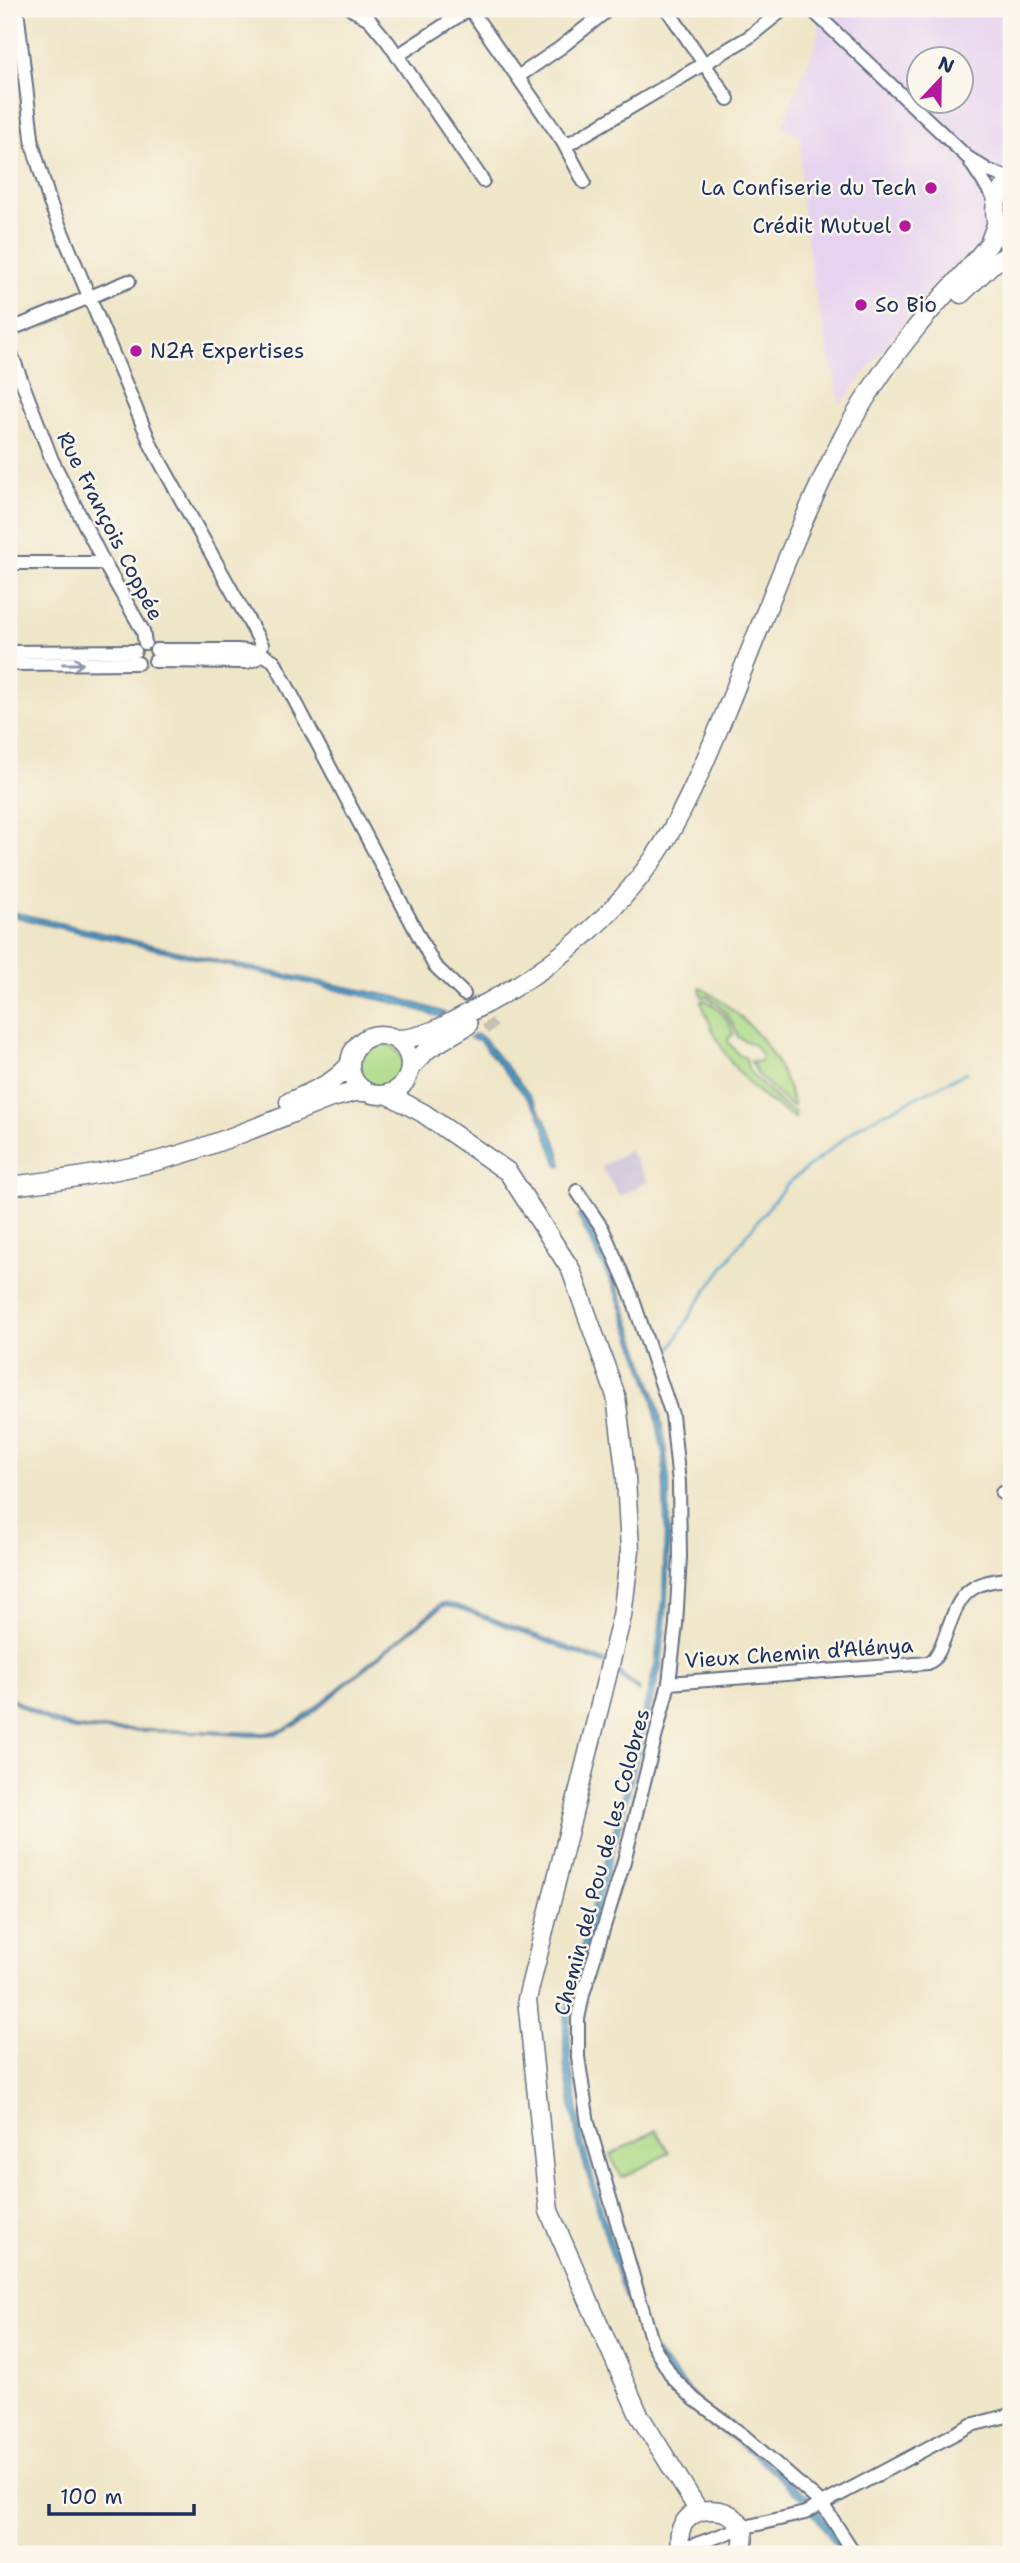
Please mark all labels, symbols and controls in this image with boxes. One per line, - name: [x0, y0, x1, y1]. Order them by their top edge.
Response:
- north arrow: [904, 46, 974, 116]
- text: N: [935, 50, 958, 79]
- place label: La Confiserie du Tech: [701, 174, 917, 202]
- marker: La Confiserie du Tech: [923, 180, 939, 196]
- place label: Crédit Mutuel: [752, 212, 892, 240]
- marker: Crédit Mutuel: [897, 218, 913, 234]
- place label: So Bio: [875, 291, 937, 319]
- marker: So Bio: [853, 297, 869, 313]
- place label: N2A Expertises: [150, 337, 304, 365]
- marker: N2A Expertises: [128, 343, 144, 359]
- street label: Rue François Coppée: [50, 427, 170, 625]
- one-way arrow: [62, 657, 85, 671]
- street label: Vieux Chemin d’Alénya: [684, 1631, 914, 1675]
- street label: Chemin del Pou de les Colobres: [548, 1706, 656, 2018]
- scale bar: [49, 2472, 194, 2516]
- text: 100 m: [60, 2483, 123, 2511]

